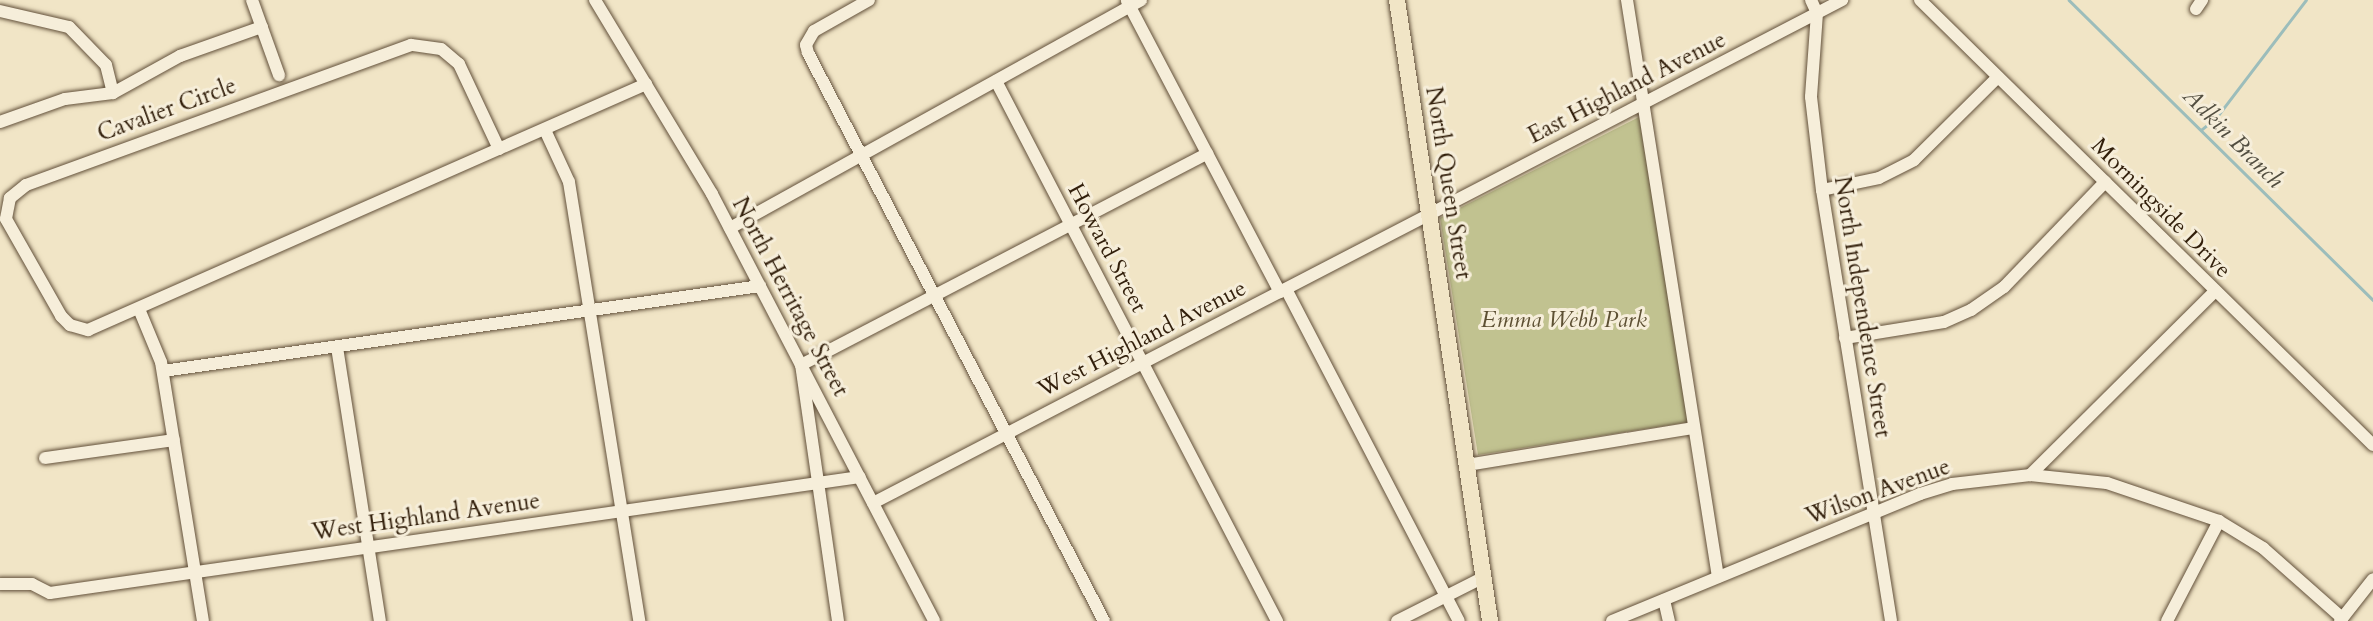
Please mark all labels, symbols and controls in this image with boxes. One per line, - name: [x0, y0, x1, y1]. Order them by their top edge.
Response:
- street label: East Highland Avenue: [1523, 26, 1731, 150]
- street label: Cavalier Circle: [94, 72, 240, 148]
- water label: Adkin Branch: [2177, 82, 2289, 194]
- street label: North Queen Street: [1419, 85, 1477, 281]
- street label: Morningside Drive: [2085, 132, 2237, 284]
- street label: North Independence Street: [1828, 174, 1896, 440]
- street label: Howard Street: [1061, 179, 1153, 317]
- street label: North Herritage Street: [726, 193, 854, 401]
- street label: West Highland Avenue: [1033, 274, 1251, 404]
- park label: Emma Webb Park: [1481, 306, 1647, 334]
- street label: Wilson Avenue: [1802, 453, 1954, 531]
- street label: West Highland Avenue: [310, 487, 542, 547]

